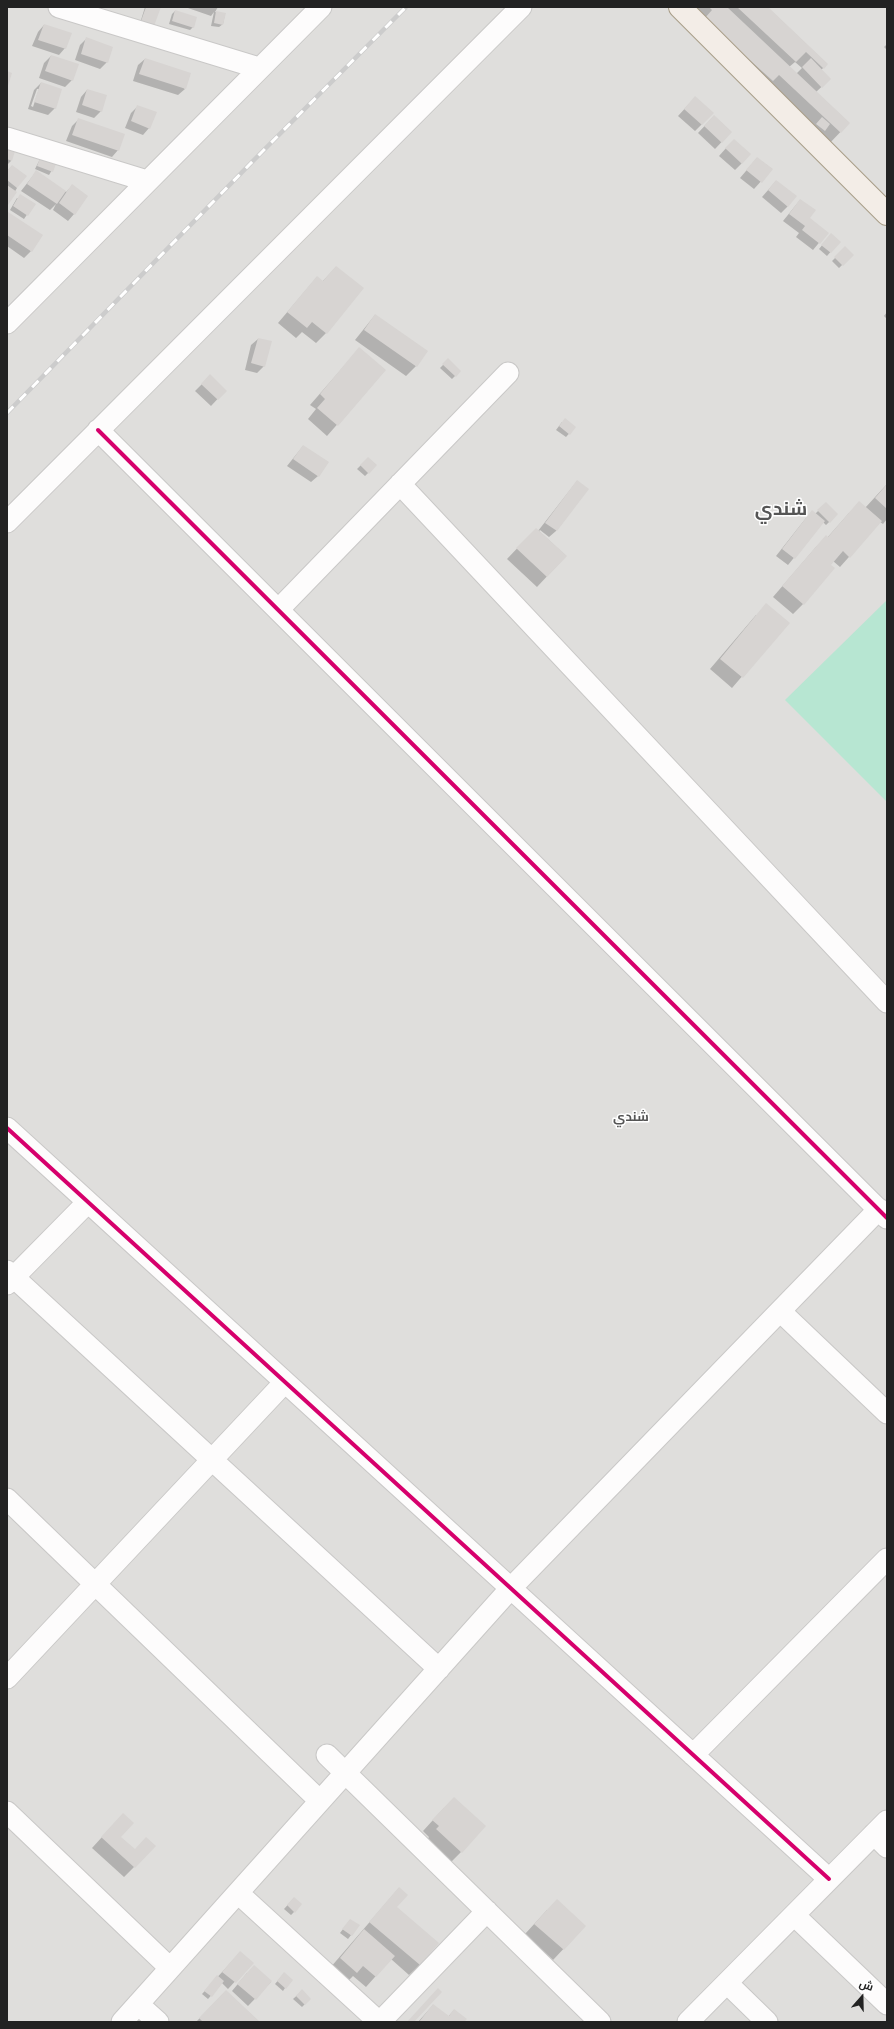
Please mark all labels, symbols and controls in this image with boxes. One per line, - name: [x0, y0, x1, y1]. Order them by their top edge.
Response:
- district label: شندي: [755, 498, 807, 520]
- district label: شندي: [613, 1109, 649, 1125]
- north arrow: [842, 1977, 882, 2017]
- text: ش: [857, 1977, 875, 1994]

